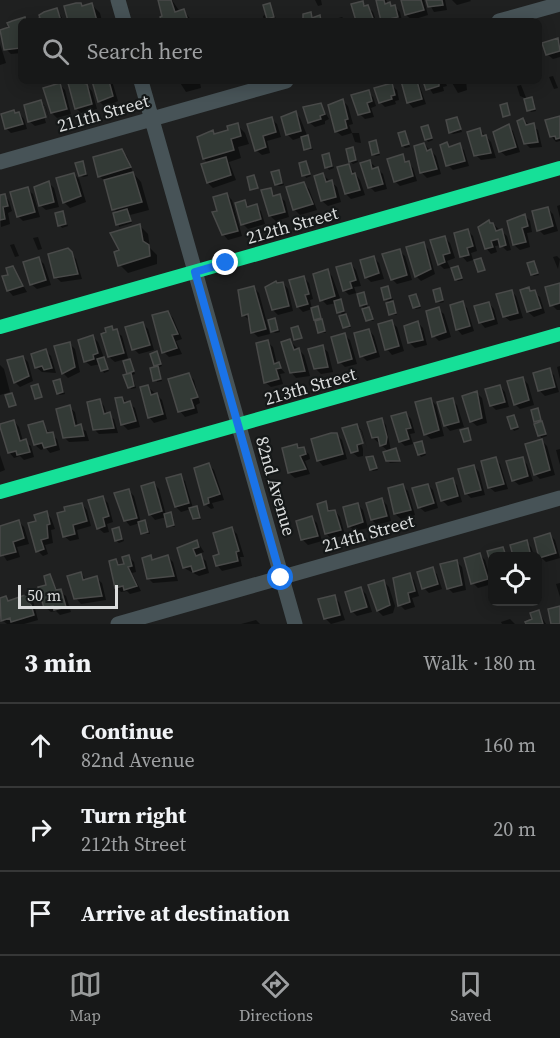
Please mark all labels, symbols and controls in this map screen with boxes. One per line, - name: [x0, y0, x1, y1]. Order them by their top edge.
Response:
- search box: [18, 18, 542, 84]
- icon: search: [39, 35, 72, 68]
- text: Search here: [87, 36, 203, 66]
- street label: 211th Street: [54, 88, 152, 138]
- street label: 212th Street: [243, 200, 341, 250]
- route end: [212, 249, 238, 275]
- street label: 213th Street: [261, 361, 359, 411]
- street label: 82nd Avenue: [250, 433, 302, 539]
- street label: 214th Street: [319, 508, 417, 558]
- map controls: [488, 552, 542, 606]
- button: locate: [488, 552, 542, 606]
- route start: [267, 564, 293, 590]
- scale bar: [18, 582, 118, 610]
- text: 50 m: [27, 584, 61, 606]
- text: 3 min: [24, 645, 91, 681]
- text: Walk · 180 m: [423, 649, 536, 677]
- text: Continue: [81, 716, 174, 746]
- icon: ahead: [24, 729, 57, 762]
- text: 160 m: [483, 731, 536, 759]
- text: 82nd Avenue: [81, 746, 195, 774]
- text: Turn right: [81, 800, 186, 830]
- icon: right: [24, 813, 57, 846]
- text: 20 m: [493, 815, 536, 843]
- text: 212th Street: [81, 830, 186, 858]
- icon: arrive: [24, 897, 57, 930]
- text: Arrive at destination: [81, 898, 290, 928]
- tab: Map: [69, 968, 102, 1026]
- tab: Directions: [239, 968, 313, 1026]
- tab: Saved: [450, 968, 491, 1026]

